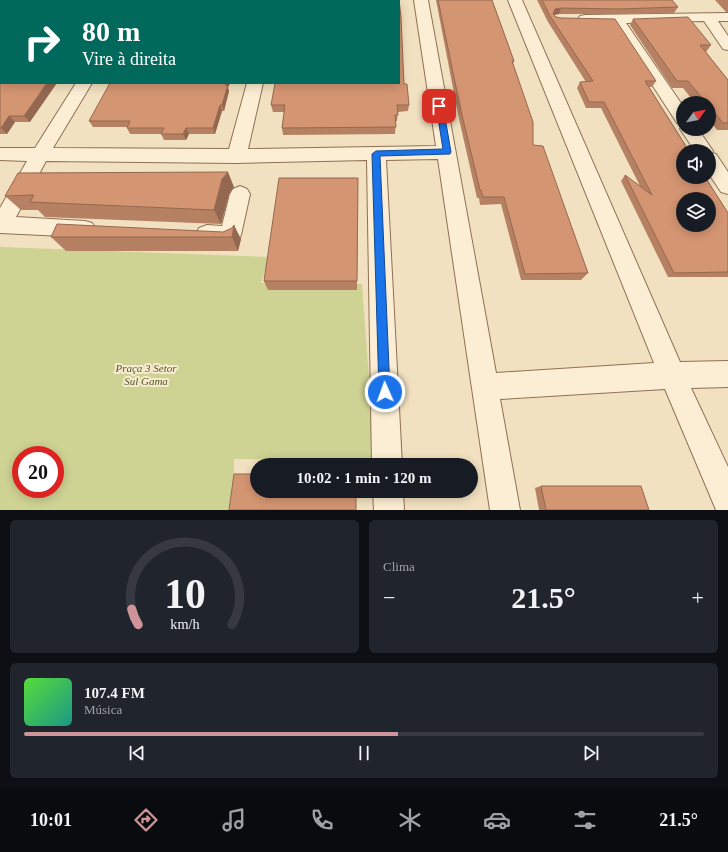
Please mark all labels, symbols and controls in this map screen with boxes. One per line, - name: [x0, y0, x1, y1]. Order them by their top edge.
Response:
- icon: right: [16, 16, 68, 68]
- text: 80 m: [82, 16, 140, 47]
- text: Vire à direita: [82, 49, 176, 69]
- pin: [422, 89, 456, 123]
- icon: arrive: [428, 95, 450, 117]
- north arrow: [676, 96, 716, 136]
- map controls: [676, 96, 716, 232]
- button: sound: [676, 144, 716, 184]
- button: layers: [676, 192, 716, 232]
- park label: Praça 3 Setor Sul Gama: [114, 362, 177, 387]
- position arrow: [364, 371, 406, 413]
- speed limit sign: 20: [12, 446, 64, 498]
- text: 10:02 · 1 min · 120 m: [297, 470, 432, 486]
- text: Clima: [383, 559, 415, 574]
- text: 10: [164, 570, 205, 616]
- text: 21.5°: [511, 581, 576, 614]
- text: −: [383, 585, 395, 610]
- text: +: [692, 585, 704, 610]
- text: km/h: [170, 615, 199, 631]
- text: 107.4 FM: [84, 685, 145, 701]
- text: Música: [84, 702, 122, 717]
- icon: previous: [126, 742, 148, 764]
- icon: pause: [353, 742, 375, 764]
- icon: next: [580, 742, 602, 764]
- icon: directions: [132, 806, 160, 834]
- icon: music: [220, 806, 248, 834]
- icon: phone: [308, 806, 336, 834]
- icon: climate: [396, 806, 424, 834]
- icon: car: [483, 806, 511, 834]
- icon: filters: [571, 806, 599, 834]
- text: 10:01: [30, 810, 72, 830]
- text: 21.5°: [659, 810, 698, 830]

